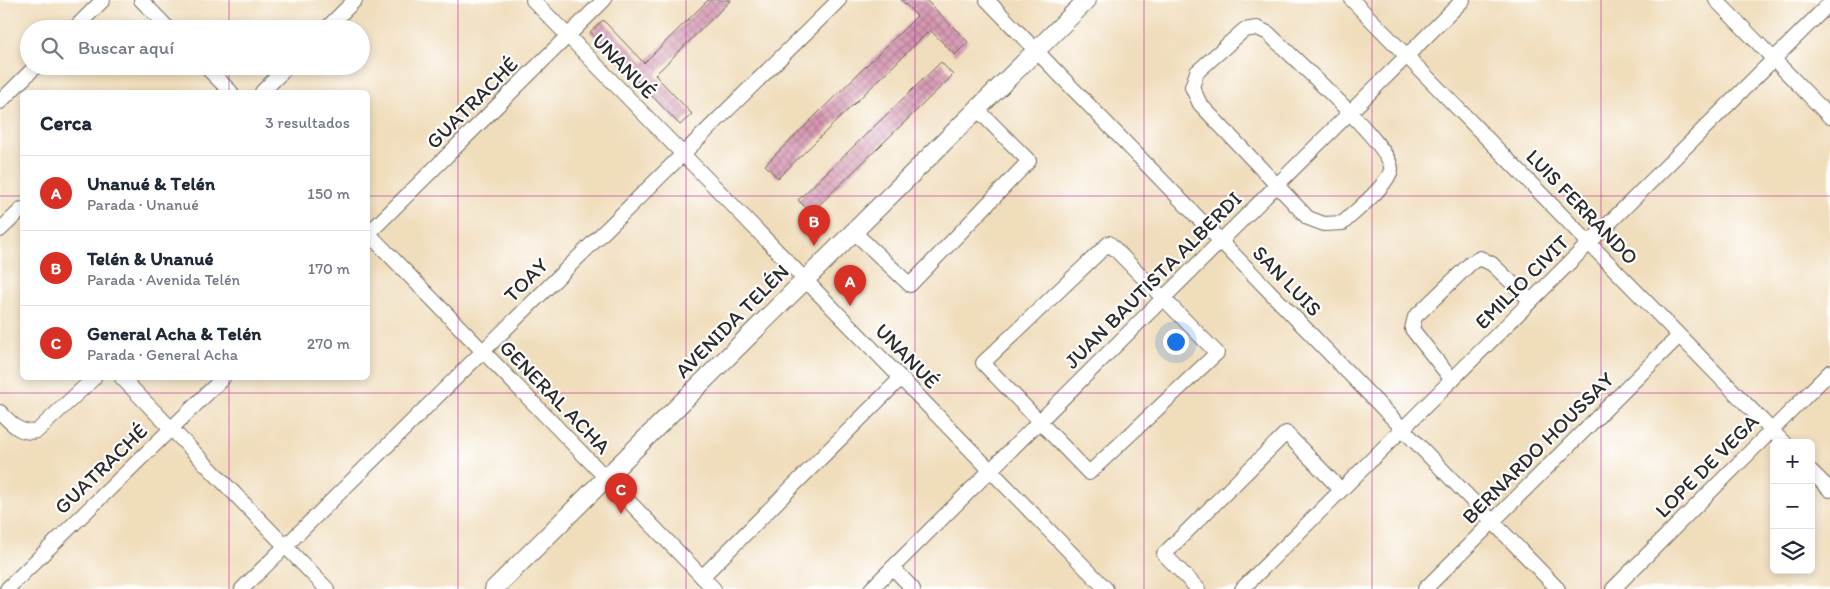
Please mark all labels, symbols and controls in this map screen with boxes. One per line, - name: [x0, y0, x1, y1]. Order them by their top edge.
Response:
- search box: [20, 20, 370, 75]
- street label: UNANUÉ: [587, 28, 662, 104]
- icon: search: [38, 34, 66, 62]
- text: Buscar aquí: [78, 36, 174, 59]
- street label: GUATRACHÉ: [421, 52, 523, 154]
- text: Cerca: [40, 110, 92, 135]
- text: 3 resultados: [265, 113, 350, 132]
- street label: LUIS FERRANDO: [1521, 144, 1644, 270]
- text: Unanué & Telén: [87, 172, 215, 195]
- text: A: [51, 184, 61, 203]
- text: 150 m: [307, 184, 350, 203]
- street label: JUAN BAUTISTA ALBERDI: [1059, 186, 1246, 373]
- text: Parada · Unanué: [87, 195, 199, 214]
- pin: B: [798, 205, 830, 246]
- street label: EMILIO CIVIT: [1469, 229, 1574, 334]
- street label: SAN LUIS: [1248, 240, 1327, 321]
- text: Telén & Unanué: [87, 247, 214, 270]
- street label: TOAY: [498, 252, 553, 307]
- street label: AVENIDA TELÉN: [669, 258, 794, 383]
- text: B: [51, 259, 61, 278]
- text: 170 m: [308, 259, 350, 278]
- pin: A: [834, 265, 866, 306]
- text: Parada · Avenida Telén: [87, 270, 240, 289]
- street label: UNANUÉ: [870, 318, 945, 394]
- text: General Acha & Telén: [87, 322, 261, 345]
- your location: [1163, 329, 1189, 355]
- text: C: [51, 334, 61, 353]
- text: 270 m: [307, 334, 350, 353]
- street label: GENERAL ACHA: [495, 335, 616, 459]
- text: Parada · General Acha: [87, 345, 238, 364]
- street label: BERNARDO HOUSSAY: [1457, 367, 1619, 529]
- street label: LOPE DE VEGA: [1650, 408, 1764, 523]
- street label: GUATRACHÉ: [49, 418, 152, 519]
- map controls: [1770, 439, 1815, 574]
- button: +: [1770, 439, 1815, 484]
- pin: C: [605, 473, 637, 514]
- button: −: [1770, 484, 1815, 529]
- button: layers: [1770, 529, 1815, 574]

